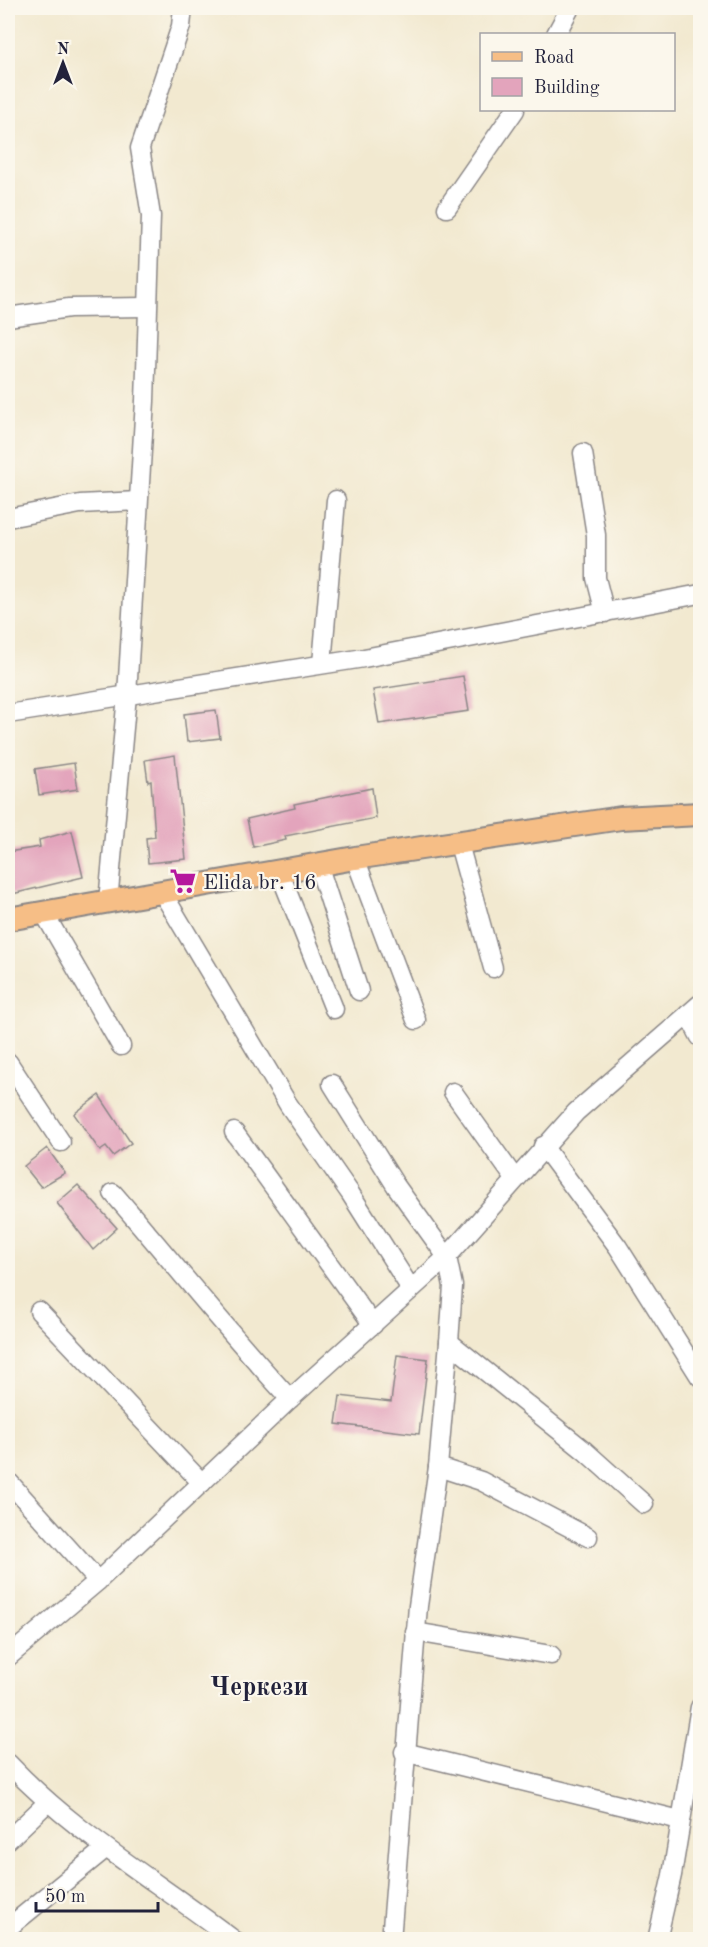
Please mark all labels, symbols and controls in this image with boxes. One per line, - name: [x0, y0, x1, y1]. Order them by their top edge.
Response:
- north arrow: [33, 33, 93, 93]
- legend: [480, 33, 675, 111]
- text: N: [57, 42, 70, 58]
- text: Road: [534, 49, 574, 67]
- text: Building: [534, 79, 600, 97]
- supermarket icon: Elida br. 16: [168, 866, 198, 896]
- place label: Elida br. 16: [203, 872, 317, 894]
- district label: Черкези: [210, 1675, 308, 1701]
- scale bar: [36, 1875, 158, 1913]
- text: 50 m: [45, 1888, 85, 1906]

